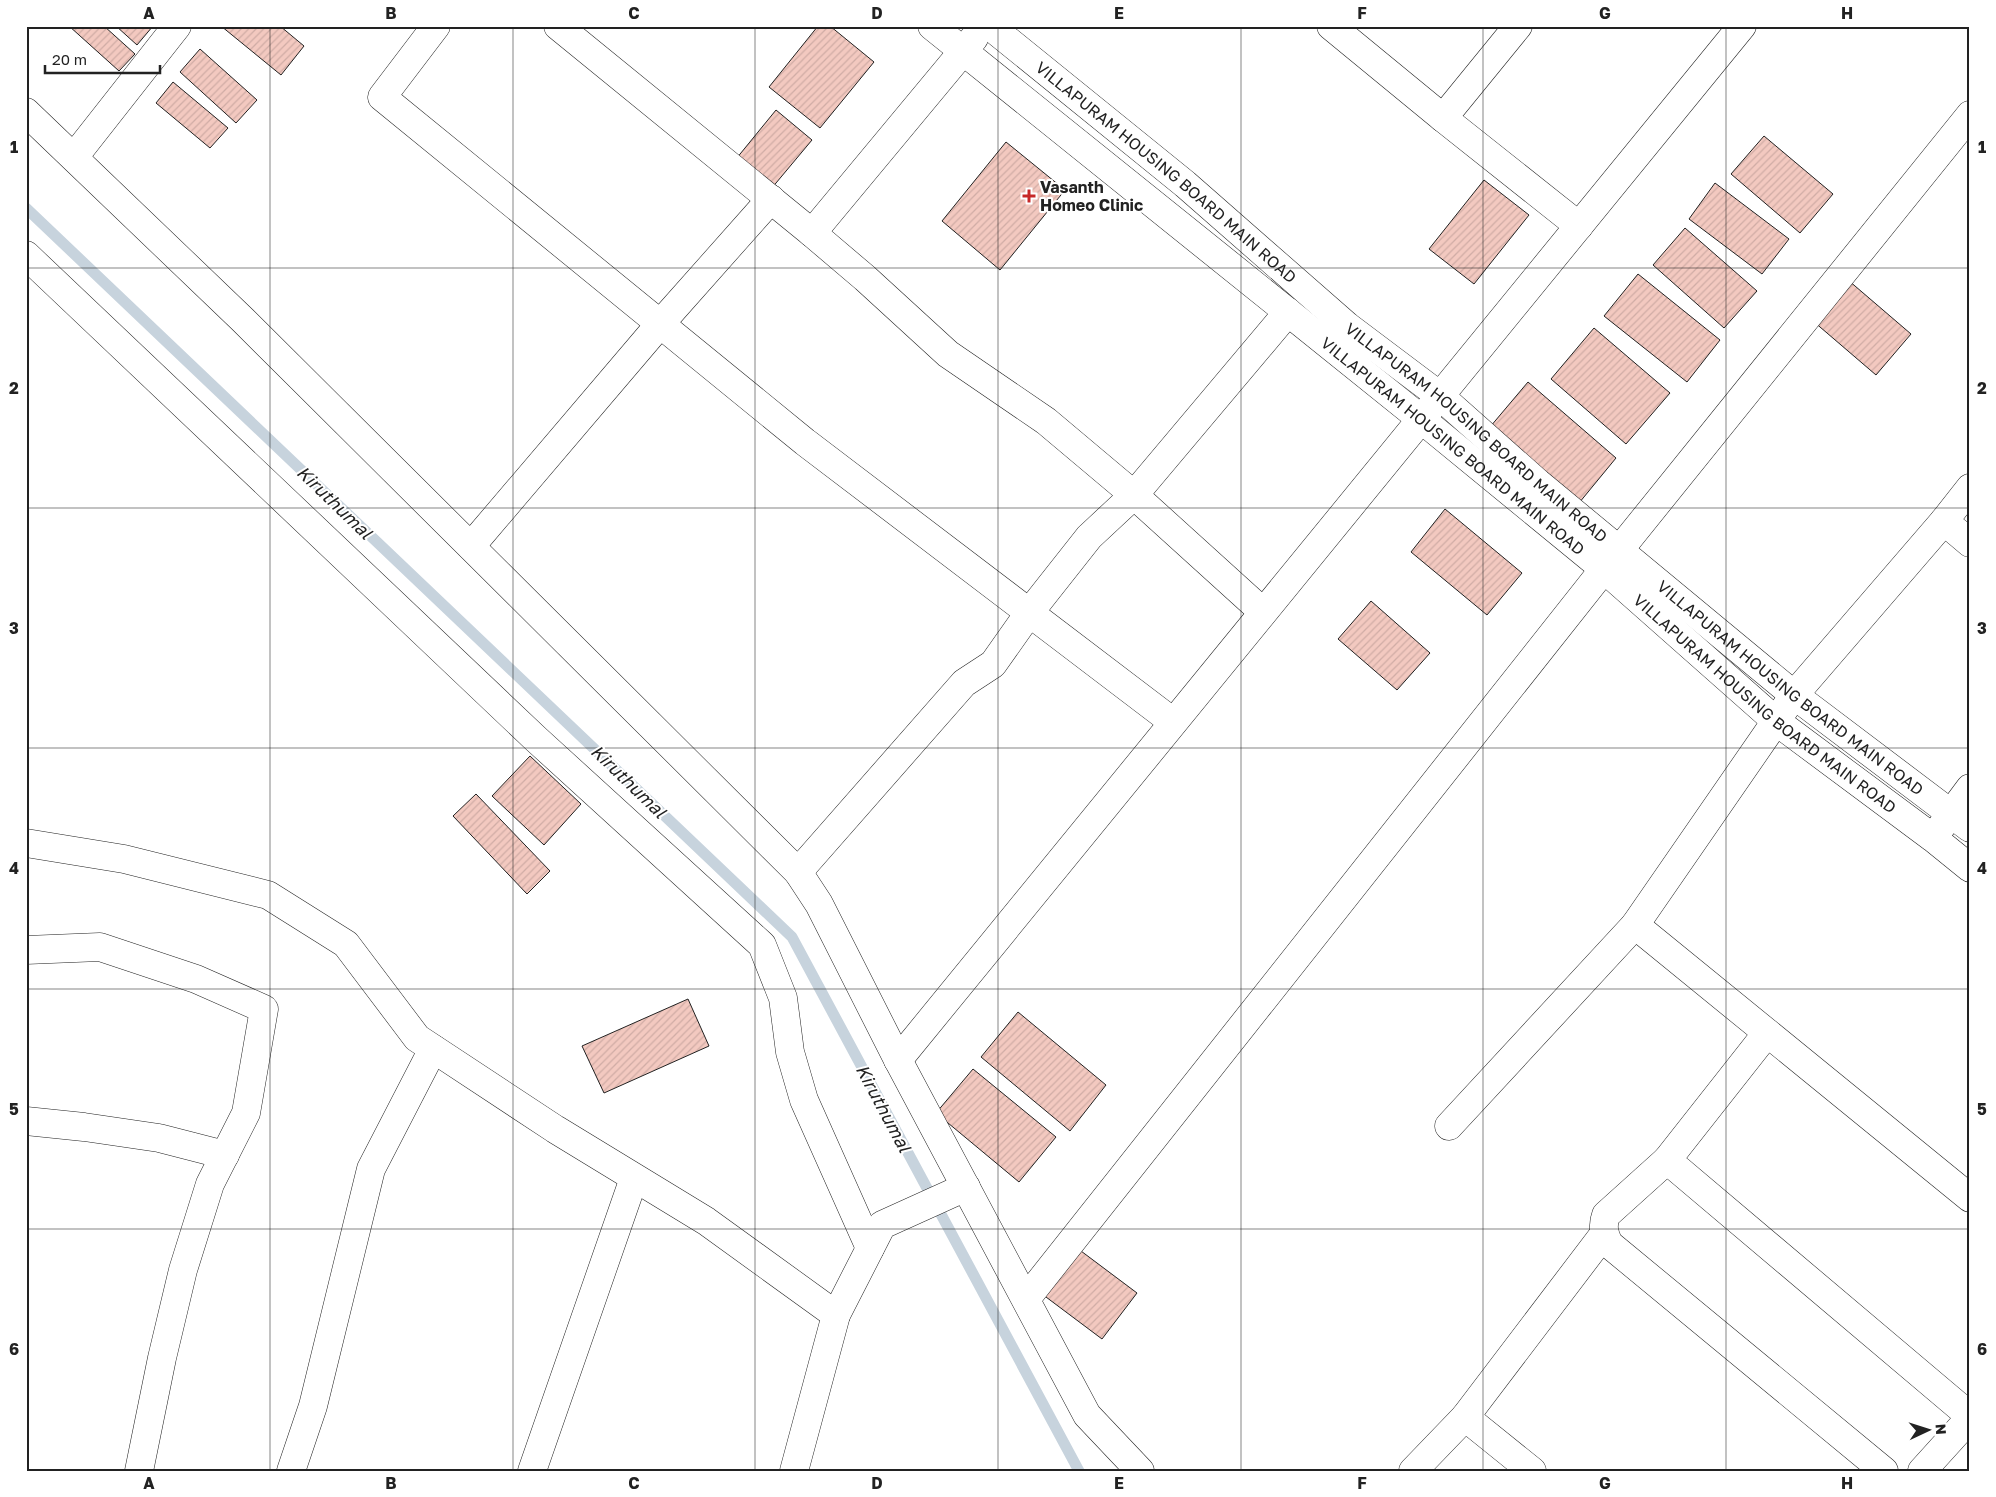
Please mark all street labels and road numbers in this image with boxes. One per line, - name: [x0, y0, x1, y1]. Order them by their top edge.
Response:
- street label: VILLAPURAM HOUSING BOARD MAIN ROAD: [1032, 57, 1301, 287]
- street label: VILLAPURAM HOUSING BOARD MAIN ROAD: [1342, 317, 1610, 547]
- street label: VILLAPURAM HOUSING BOARD MAIN ROAD: [1316, 332, 1588, 558]
- street label: VILLAPURAM HOUSING BOARD MAIN ROAD: [1653, 577, 1929, 797]
- street label: VILLAPURAM HOUSING BOARD MAIN ROAD: [1629, 589, 1901, 815]

